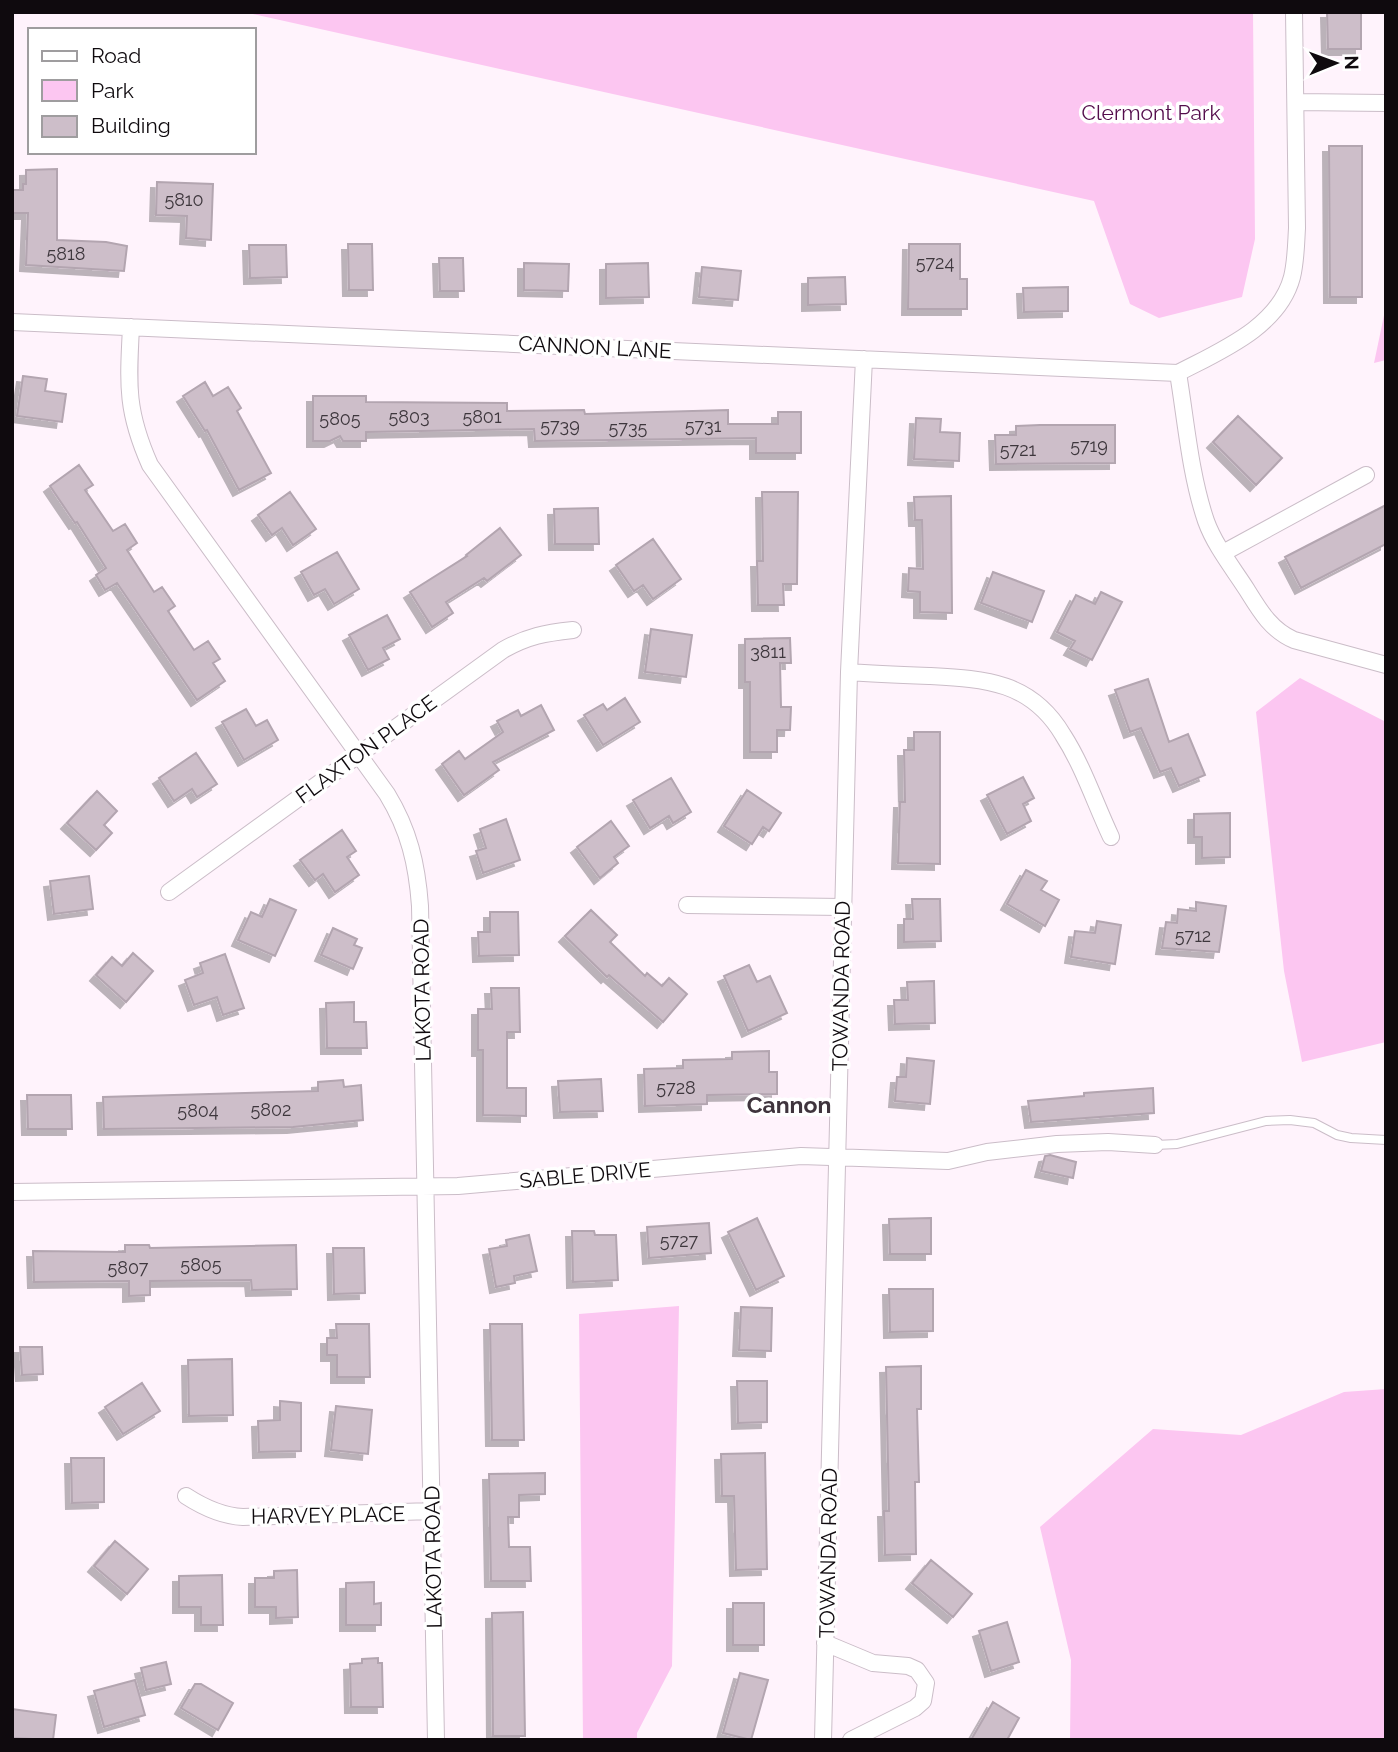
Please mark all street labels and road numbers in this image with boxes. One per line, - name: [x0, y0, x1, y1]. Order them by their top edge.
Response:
- street label: CANNON LANE: [518, 330, 672, 364]
- street label: FLAXTON PLACE: [291, 690, 441, 808]
- street label: TOWANDA ROAD: [827, 901, 855, 1071]
- street label: LAKOTA ROAD: [408, 918, 436, 1062]
- street label: SABLE DRIVE: [518, 1157, 652, 1193]
- street label: TOWANDA ROAD: [814, 1468, 842, 1638]
- street label: LAKOTA ROAD: [419, 1485, 447, 1629]
- street label: HARVEY PLACE: [251, 1501, 405, 1529]

